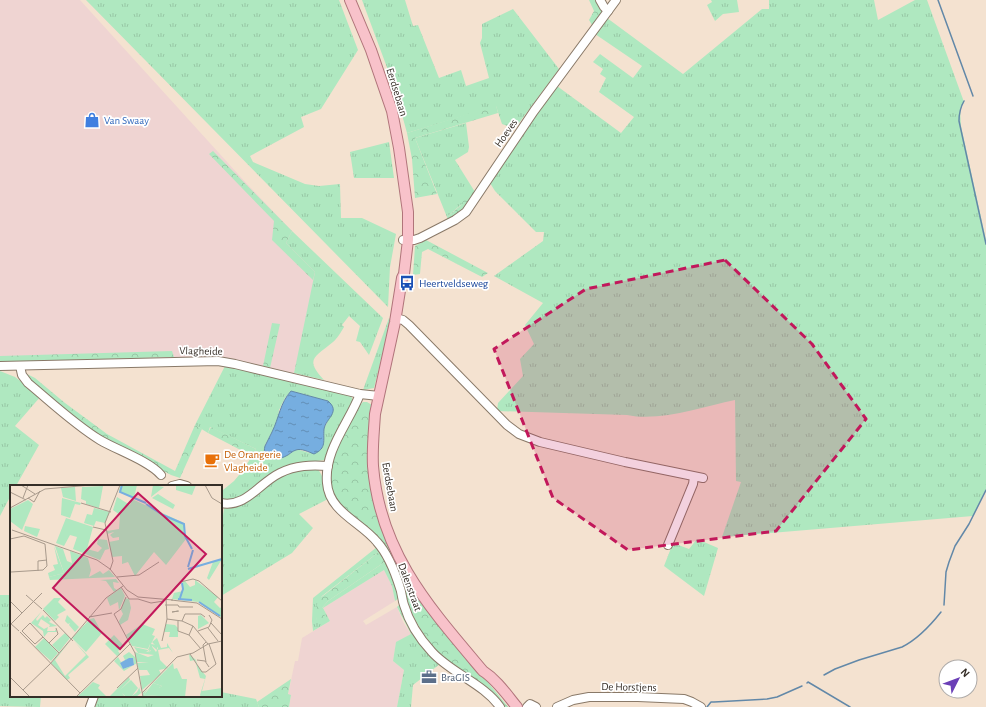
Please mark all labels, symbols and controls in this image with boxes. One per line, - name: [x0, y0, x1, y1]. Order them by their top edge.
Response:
- street label: Eerdsebaan: [384, 67, 410, 117]
- shop icon: Van Swaay: [83, 111, 101, 129]
- place label: Van Swaay: [104, 115, 149, 126]
- street label: Hoeves: [492, 117, 520, 149]
- bus stop icon: Heertveldseweg: [398, 274, 416, 292]
- place label: Heertveldseweg: [419, 278, 489, 289]
- street label: Vlagheide: [179, 345, 223, 357]
- place label: De Orangerie Vlagheide: [224, 449, 281, 473]
- cafe icon: De Orangerie Vlagheide: [203, 451, 221, 469]
- street label: Eerdsebaan: [380, 461, 400, 513]
- inset map: [10, 485, 222, 697]
- street label: Dalenstraat: [396, 561, 424, 613]
- north arrow: [938, 659, 978, 699]
- text: N: [958, 666, 972, 679]
- office icon: BraGIS: [420, 668, 438, 686]
- place label: BraGIS: [441, 672, 470, 683]
- street label: De Horstjens: [601, 681, 657, 693]

